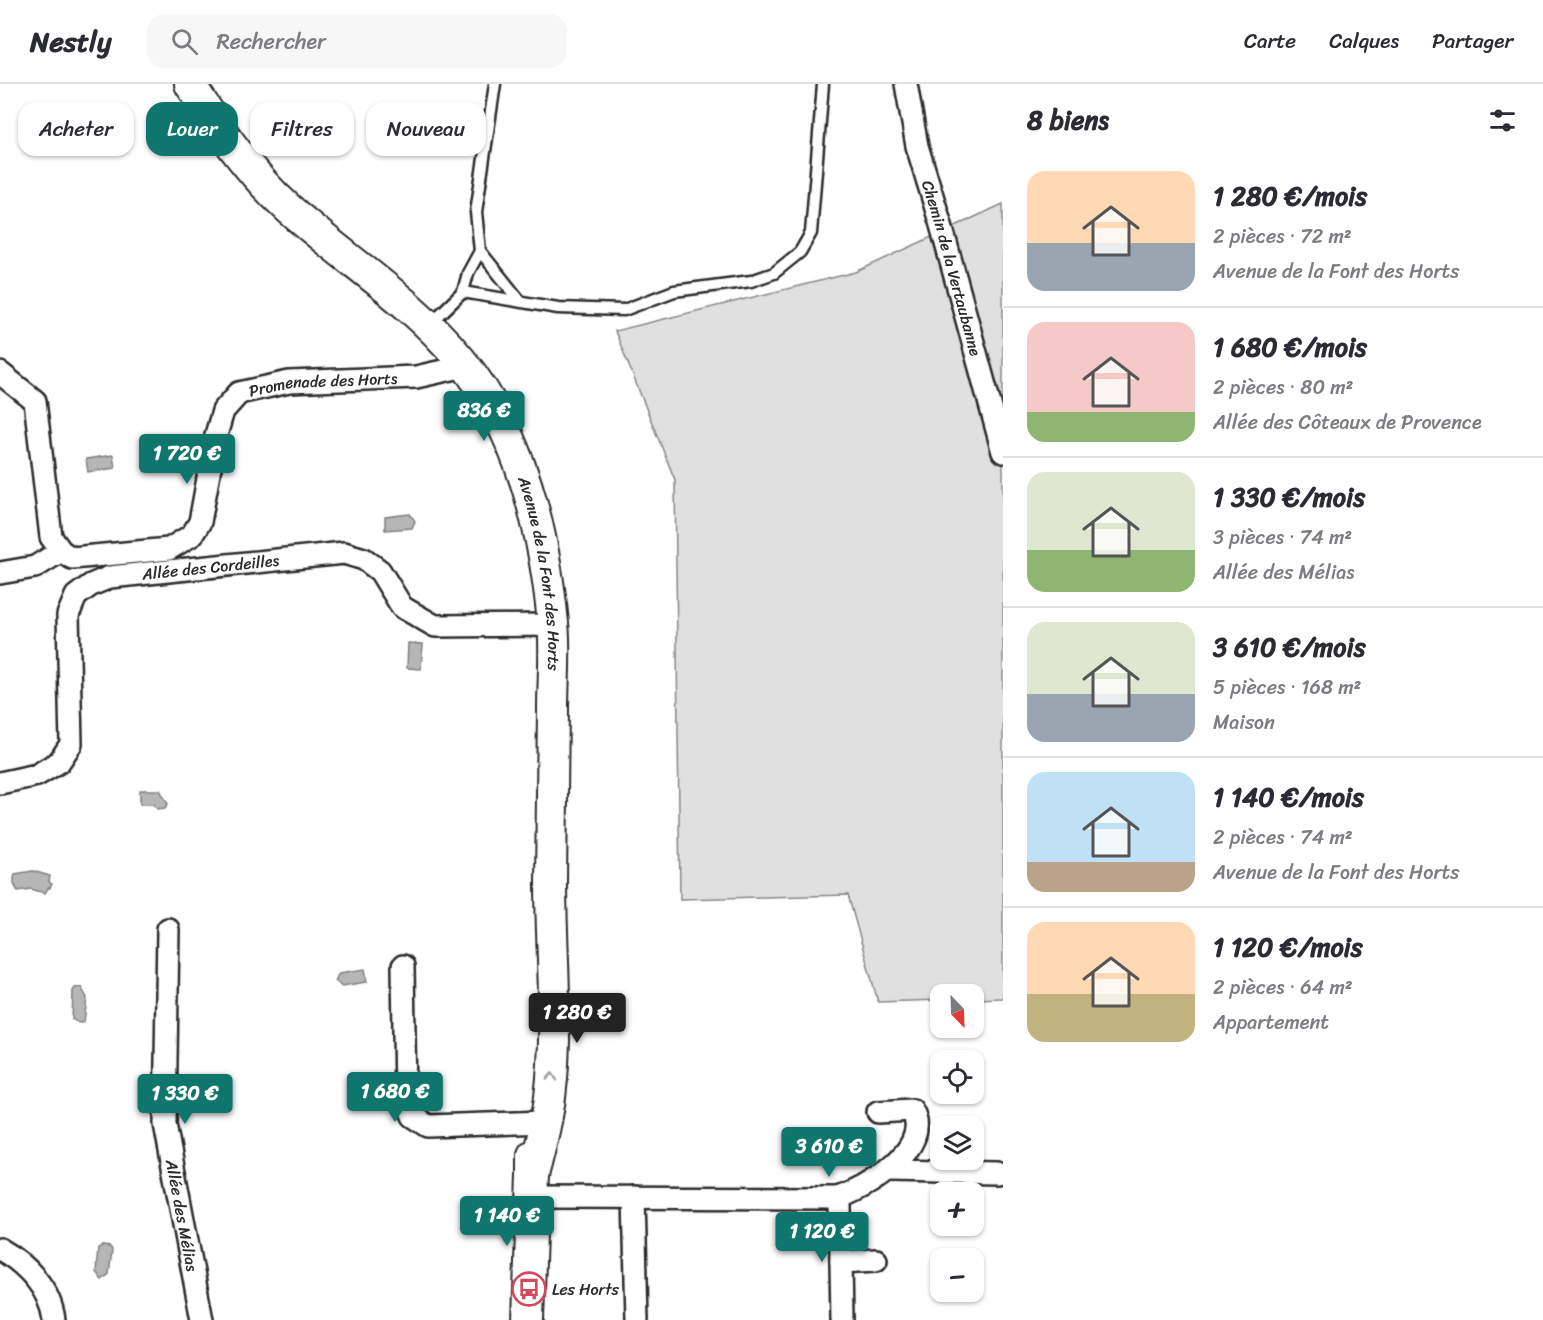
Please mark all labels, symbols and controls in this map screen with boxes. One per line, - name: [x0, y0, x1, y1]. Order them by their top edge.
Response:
- search box: [147, 14, 567, 68]
- text: Nestly: [30, 17, 111, 66]
- text: Rechercher: [216, 22, 326, 61]
- text: Carte: [1244, 22, 1296, 60]
- text: Calques: [1329, 22, 1399, 60]
- text: Partager: [1432, 22, 1513, 60]
- icon: search: [168, 25, 201, 58]
- text: 8 biens: [1027, 97, 1109, 143]
- chip: Acheter: [18, 102, 134, 156]
- chip: Louer: [146, 102, 238, 156]
- chip: Filtres: [250, 102, 354, 156]
- chip: Nouveau: [366, 102, 486, 156]
- icon: filters: [1486, 104, 1519, 137]
- text: 1 280 €/mois: [1213, 173, 1367, 219]
- street label: Chemin de la Vertaubanne: [913, 177, 990, 360]
- icon: home: [1075, 195, 1147, 267]
- text: 2 pièces · 72 m²: [1213, 219, 1352, 254]
- text: Avenue de la Font des Horts: [1213, 254, 1460, 289]
- text: 1 680 €/mois: [1213, 324, 1367, 370]
- icon: home: [1075, 346, 1147, 418]
- street label: Promenade des Horts: [246, 364, 398, 405]
- text: 2 pièces · 80 m²: [1213, 370, 1353, 405]
- pin: 836 €: [442, 391, 526, 442]
- text: 836 €: [458, 393, 510, 428]
- text: Allée des Côteaux de Provence: [1213, 405, 1482, 440]
- pin: 1 720 €: [132, 434, 242, 485]
- text: 1 720 €: [153, 436, 221, 471]
- street label: Avenue de la Font des Horts: [509, 471, 568, 672]
- text: 1 330 €/mois: [1213, 474, 1365, 520]
- icon: home: [1075, 496, 1147, 568]
- text: 3 pièces · 74 m²: [1213, 520, 1352, 555]
- street label: Allée des Cordeilles: [140, 546, 281, 589]
- text: Allée des Mélias: [1213, 555, 1355, 590]
- text: 3 610 €/mois: [1213, 624, 1366, 670]
- icon: home: [1075, 646, 1147, 718]
- text: 5 pièces · 168 m²: [1213, 670, 1361, 705]
- text: Maison: [1213, 705, 1275, 740]
- text: 1 140 €/mois: [1213, 774, 1364, 820]
- icon: home: [1075, 796, 1147, 868]
- text: 2 pièces · 74 m²: [1213, 820, 1353, 855]
- text: Avenue de la Font des Horts: [1213, 855, 1460, 890]
- text: 1 120 €/mois: [1213, 924, 1363, 970]
- icon: home: [1075, 946, 1147, 1018]
- text: 2 pièces · 64 m²: [1213, 970, 1353, 1005]
- north arrow: [930, 984, 984, 1038]
- map controls: [930, 984, 984, 1302]
- pin: 1 280 €: [522, 993, 632, 1044]
- text: 1 280 €: [543, 995, 611, 1030]
- text: Appartement: [1213, 1005, 1329, 1040]
- button: locate: [930, 1050, 984, 1104]
- pin: 1 680 €: [340, 1072, 450, 1123]
- one-way arrow: [545, 1072, 558, 1081]
- pin: 1 330 €: [130, 1074, 240, 1125]
- text: 1 680 €: [361, 1074, 429, 1109]
- text: 1 330 €: [152, 1076, 218, 1111]
- button: layers: [930, 1116, 984, 1170]
- pin: 3 610 €: [774, 1127, 884, 1178]
- text: 3 610 €: [795, 1129, 863, 1164]
- street label: Allée des Mélias: [157, 1156, 207, 1274]
- button: +: [930, 1182, 984, 1236]
- pin: 1 140 €: [452, 1196, 562, 1247]
- text: 1 140 €: [474, 1198, 540, 1233]
- pin: 1 120 €: [767, 1212, 877, 1263]
- text: 1 120 €: [789, 1214, 855, 1249]
- button: −: [930, 1248, 984, 1302]
- bus stop icon: Les Horts: [511, 1271, 547, 1307]
- place label: Les Horts: [552, 1275, 620, 1304]

